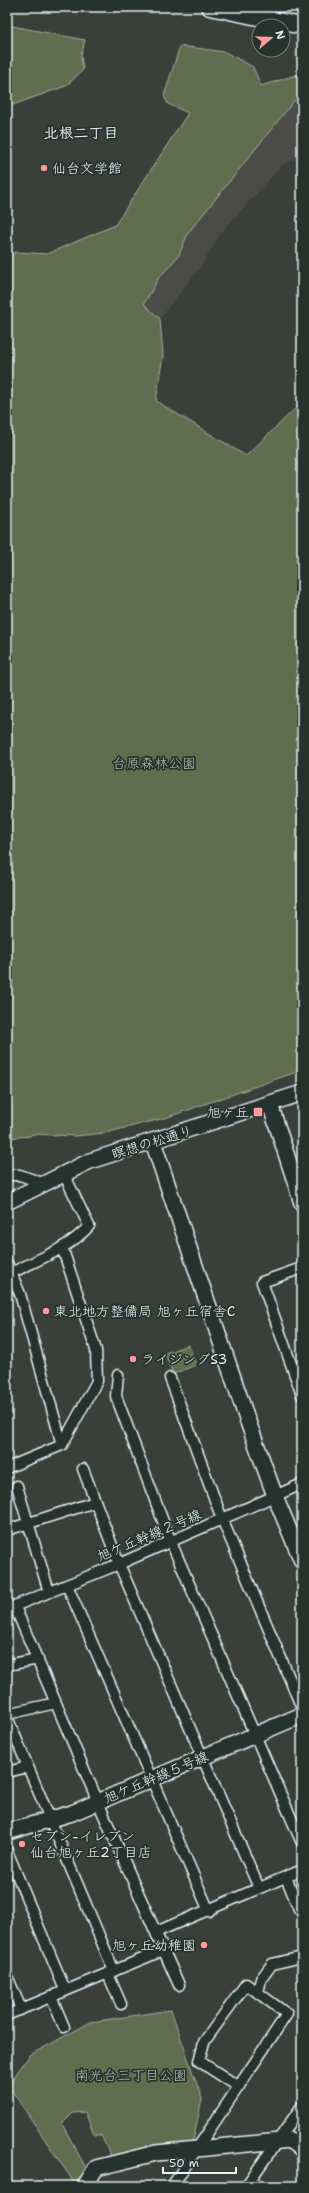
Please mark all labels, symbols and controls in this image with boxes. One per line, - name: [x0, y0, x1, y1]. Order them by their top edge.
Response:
- north arrow: [251, 18, 291, 58]
- text: N: [271, 28, 289, 42]
- district label: 北根二丁目: [43, 123, 119, 143]
- place label: 仙台文学館: [52, 159, 122, 177]
- marker: 仙台文学館: [39, 163, 49, 173]
- park label: 台原森林公園: [112, 754, 196, 772]
- place label: 旭ヶ丘: [207, 1103, 249, 1121]
- marker: 旭ヶ丘: [252, 1106, 264, 1118]
- street label: 瞑想の松通り: [109, 1121, 195, 1163]
- place label: 東北地方整備局 旭ヶ丘宿舎C: [54, 1302, 235, 1320]
- marker: 東北地方整備局 旭ヶ丘宿舎C: [41, 1306, 51, 1316]
- place label: ライジングS3: [141, 1350, 227, 1368]
- marker: ライジングS3: [128, 1354, 138, 1364]
- street label: 旭ケ丘幹線２号線: [94, 1505, 204, 1565]
- street label: 旭ケ丘幹線５号線: [101, 1747, 211, 1807]
- place label: セブン-イレブン 仙台旭ヶ丘2丁目店: [30, 1827, 152, 1861]
- marker: セブン-イレブン 仙台旭ヶ丘2丁目店: [17, 1839, 27, 1849]
- place label: 旭ヶ丘幼稚園: [112, 1936, 196, 1954]
- marker: 旭ヶ丘幼稚園: [199, 1940, 209, 1950]
- park label: 南光台三丁目公園: [75, 2066, 187, 2084]
- scale bar: [163, 2149, 236, 2175]
- text: 50 m: [169, 2155, 199, 2171]

